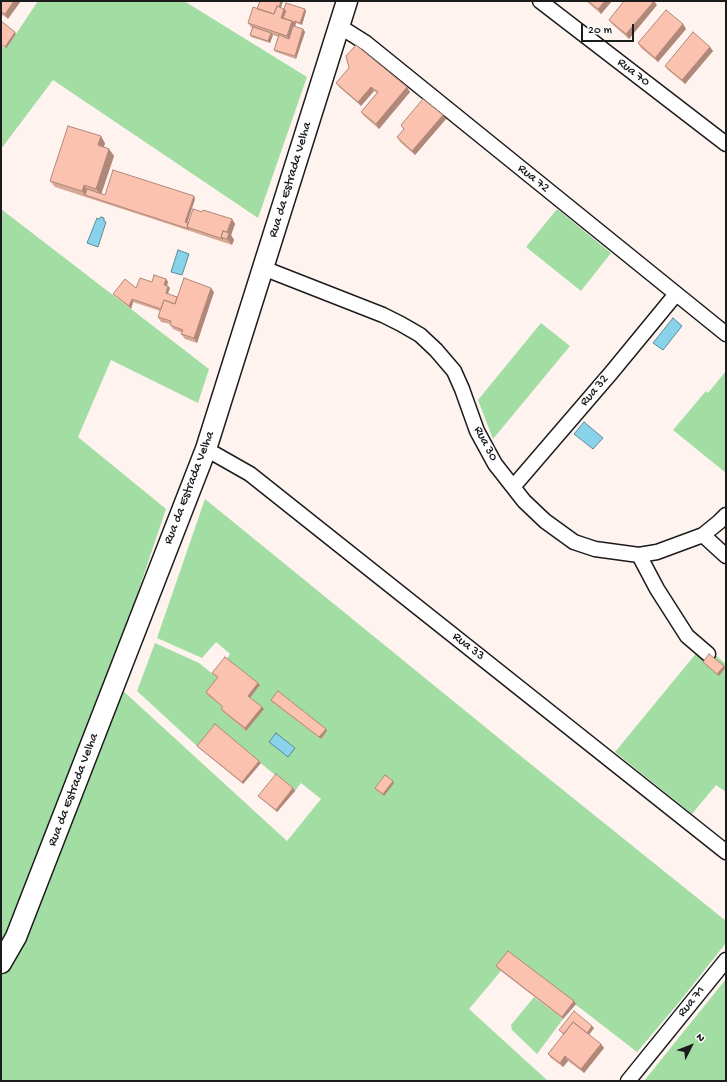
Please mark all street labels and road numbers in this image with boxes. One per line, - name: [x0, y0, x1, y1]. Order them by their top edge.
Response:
- street label: Rua 70: [613, 55, 653, 91]
- street label: Rua da Estrada Velha: [266, 120, 316, 240]
- street label: Rua 72: [514, 162, 552, 196]
- street label: Rua 32: [577, 372, 613, 410]
- street label: Rua 30: [469, 424, 501, 464]
- street label: Rua da Estrada Velha: [161, 429, 219, 547]
- street label: Rua 33: [449, 630, 487, 664]
- street label: Rua da Estrada Velha: [45, 731, 103, 849]
- street label: Rua 71: [675, 983, 709, 1021]

